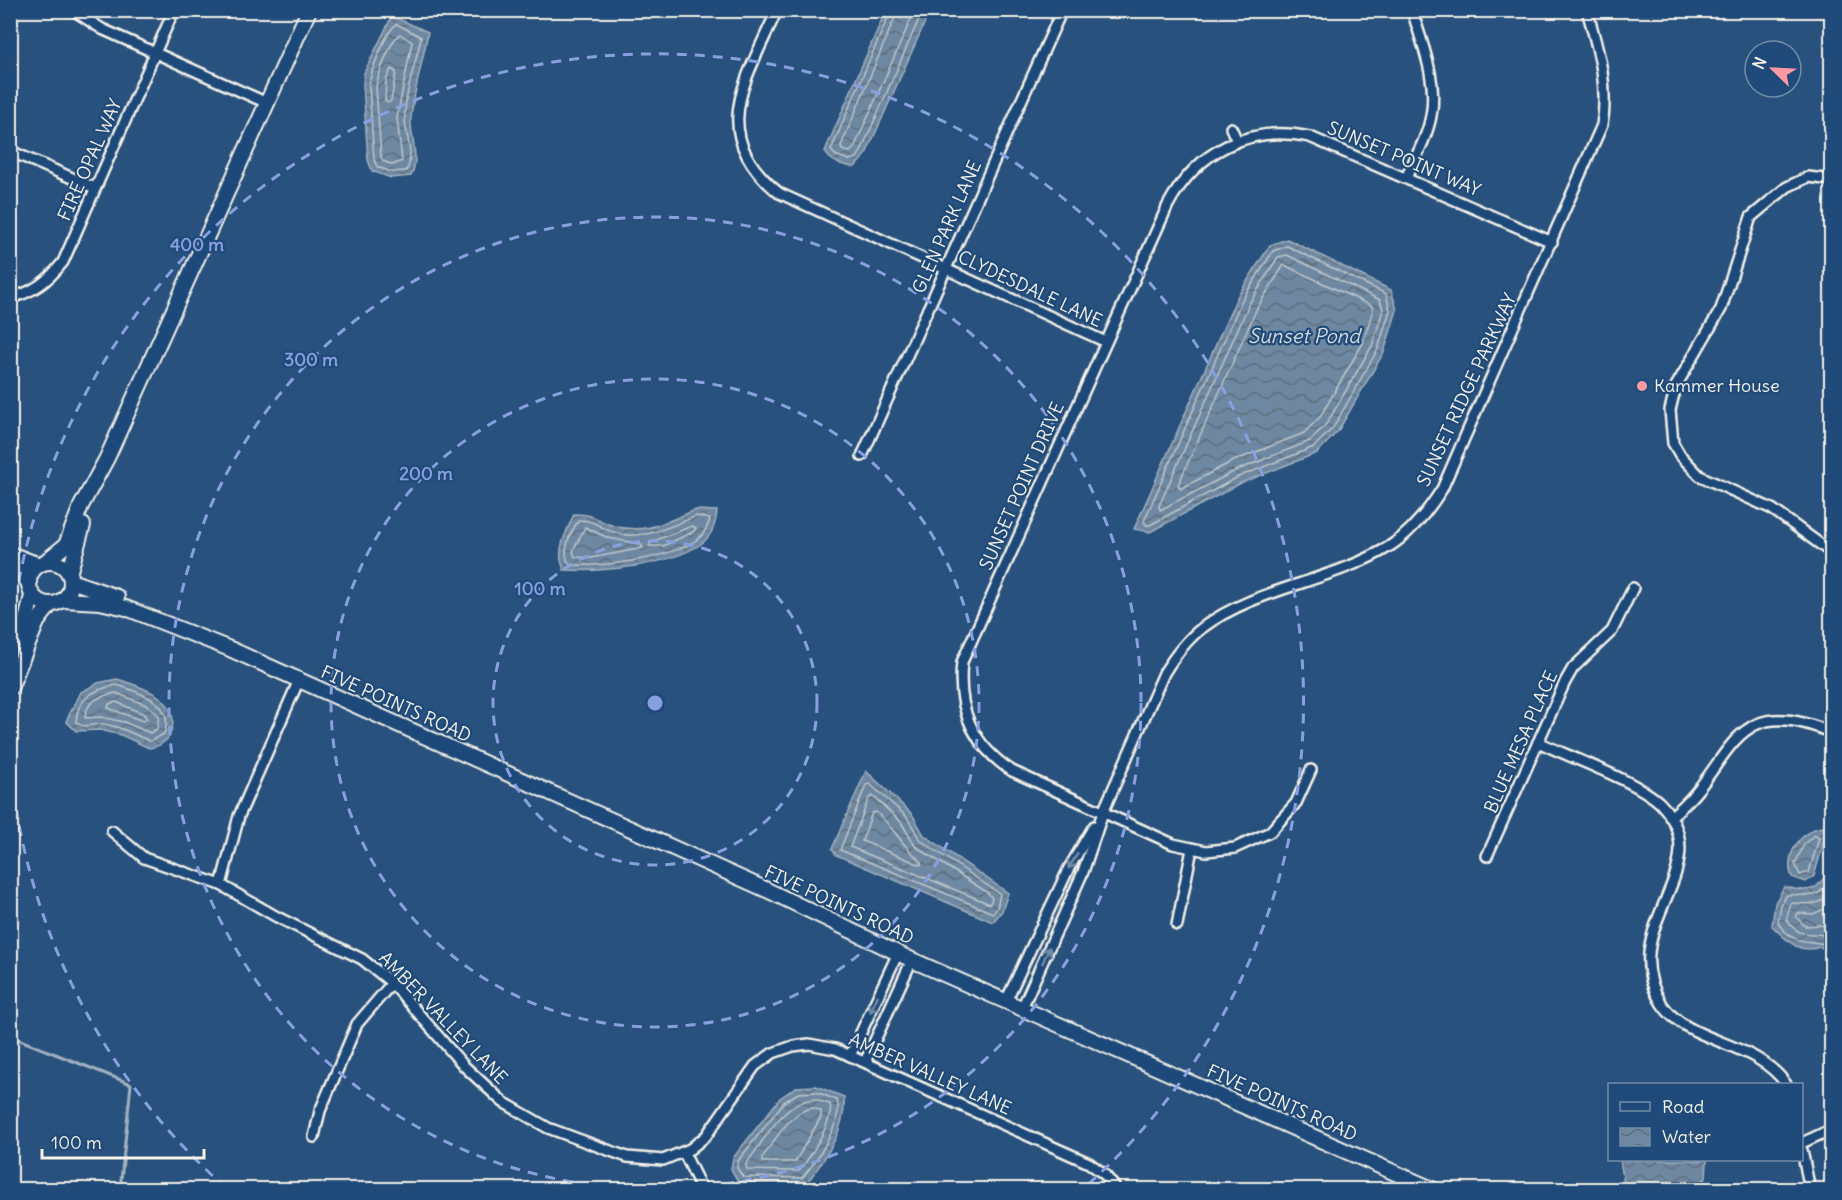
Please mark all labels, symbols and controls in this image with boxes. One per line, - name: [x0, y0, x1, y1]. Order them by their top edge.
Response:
- north arrow: [1743, 39, 1803, 99]
- text: N: [1748, 54, 1771, 72]
- street label: FIRE OPAL WAY: [52, 95, 127, 224]
- street label: SUNSET POINT WAY: [1324, 116, 1484, 201]
- street label: GLEN PARK LANE: [907, 157, 986, 297]
- text: 400 m: [170, 233, 224, 256]
- street label: CLYDESDALE LANE: [954, 245, 1106, 332]
- street label: SUNSET RIDGE PARKWAY: [1412, 290, 1521, 490]
- water label: Sunset Pond: [1248, 323, 1362, 348]
- text: 300 m: [284, 348, 338, 371]
- place label: Kammer House: [1654, 374, 1780, 397]
- marker: Kammer House: [1635, 379, 1649, 393]
- street label: SUNSET POINT DRIVE: [974, 398, 1069, 573]
- text: 200 m: [399, 462, 453, 485]
- text: 100 m: [515, 577, 566, 600]
- street label: FIVE POINTS ROAD: [317, 660, 475, 747]
- street label: BLUE MESA PLACE: [1479, 667, 1562, 817]
- centre of rings: [645, 693, 665, 713]
- one-way arrow: [1066, 852, 1078, 869]
- street label: FIVE POINTS ROAD: [761, 860, 918, 949]
- one-way arrow: [1041, 946, 1052, 964]
- street label: AMBER VALLEY LANE: [374, 947, 513, 1089]
- one-way arrow: [867, 995, 879, 1013]
- street label: AMBER VALLEY LANE: [845, 1027, 1015, 1120]
- street label: FIVE POINTS ROAD: [1203, 1059, 1361, 1146]
- legend: [1608, 1083, 1803, 1161]
- text: Road: [1662, 1095, 1705, 1118]
- scale bar: [42, 1122, 204, 1160]
- text: Water: [1662, 1125, 1712, 1148]
- text: 100 m: [51, 1131, 102, 1154]

